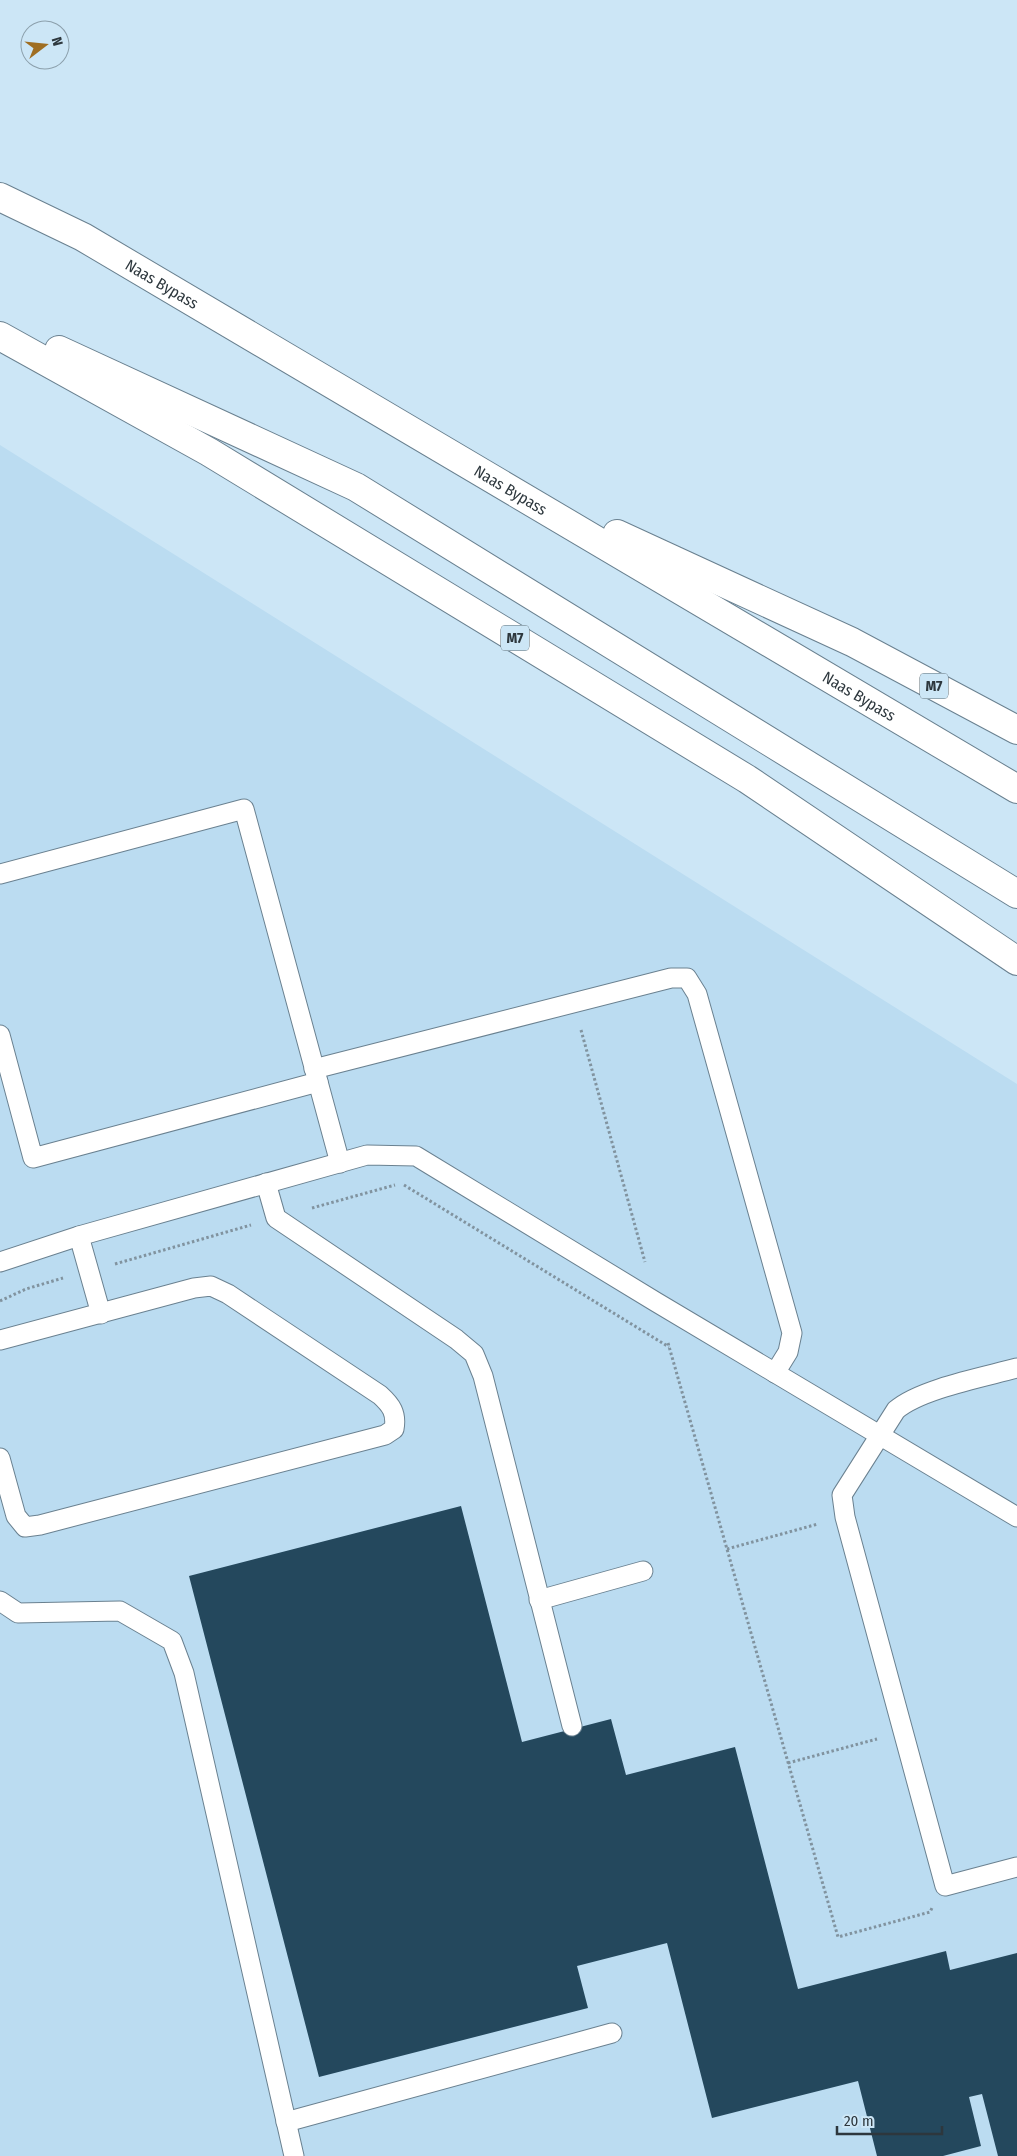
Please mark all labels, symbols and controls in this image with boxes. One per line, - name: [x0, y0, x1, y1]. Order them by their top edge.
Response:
- north arrow: [20, 20, 70, 70]
- text: N: [48, 35, 66, 48]
- street label: Naas Bypass: [122, 255, 202, 313]
- street label: Naas Bypass: [471, 461, 551, 519]
- road number: M7: [501, 626, 529, 650]
- street label: Naas Bypass: [820, 667, 899, 725]
- road number: M7: [920, 674, 948, 698]
- scale bar: [837, 2104, 942, 2136]
- text: 20 m: [844, 2112, 874, 2130]

